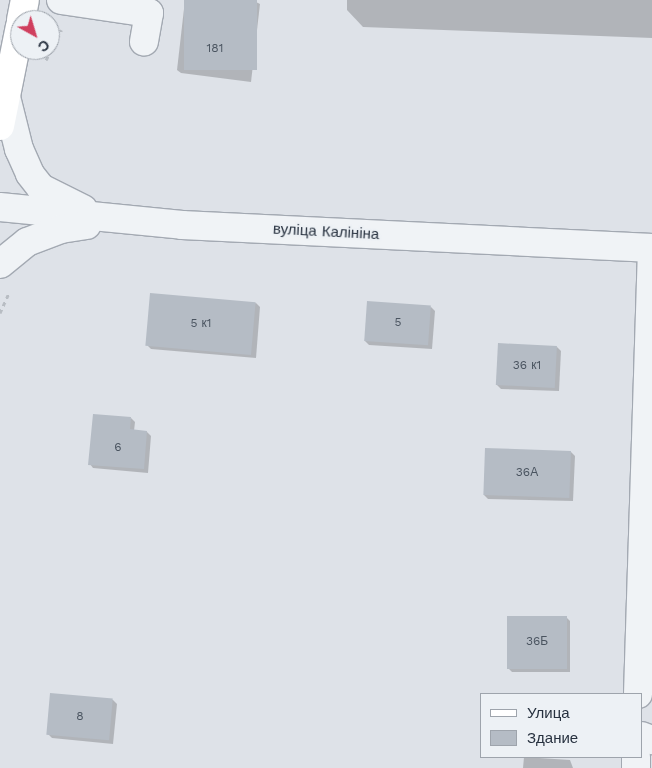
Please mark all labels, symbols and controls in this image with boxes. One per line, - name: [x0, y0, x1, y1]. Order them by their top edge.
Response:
- north arrow: [10, 10, 60, 60]
- text: С: [35, 36, 53, 55]
- house number: 181: [207, 42, 223, 56]
- street label: вуліца Калініна: [272, 220, 380, 244]
- house number: 5: [395, 316, 401, 330]
- house number: 5 к1: [190, 317, 212, 331]
- house number: 36 к1: [513, 359, 541, 373]
- house number: 6: [114, 441, 122, 455]
- house number: 36А: [516, 466, 538, 480]
- house number: 36Б: [526, 635, 548, 649]
- legend: [480, 693, 642, 758]
- text: Улица: [527, 704, 570, 722]
- house number: 8: [76, 710, 84, 724]
- text: Здание: [527, 729, 578, 747]

